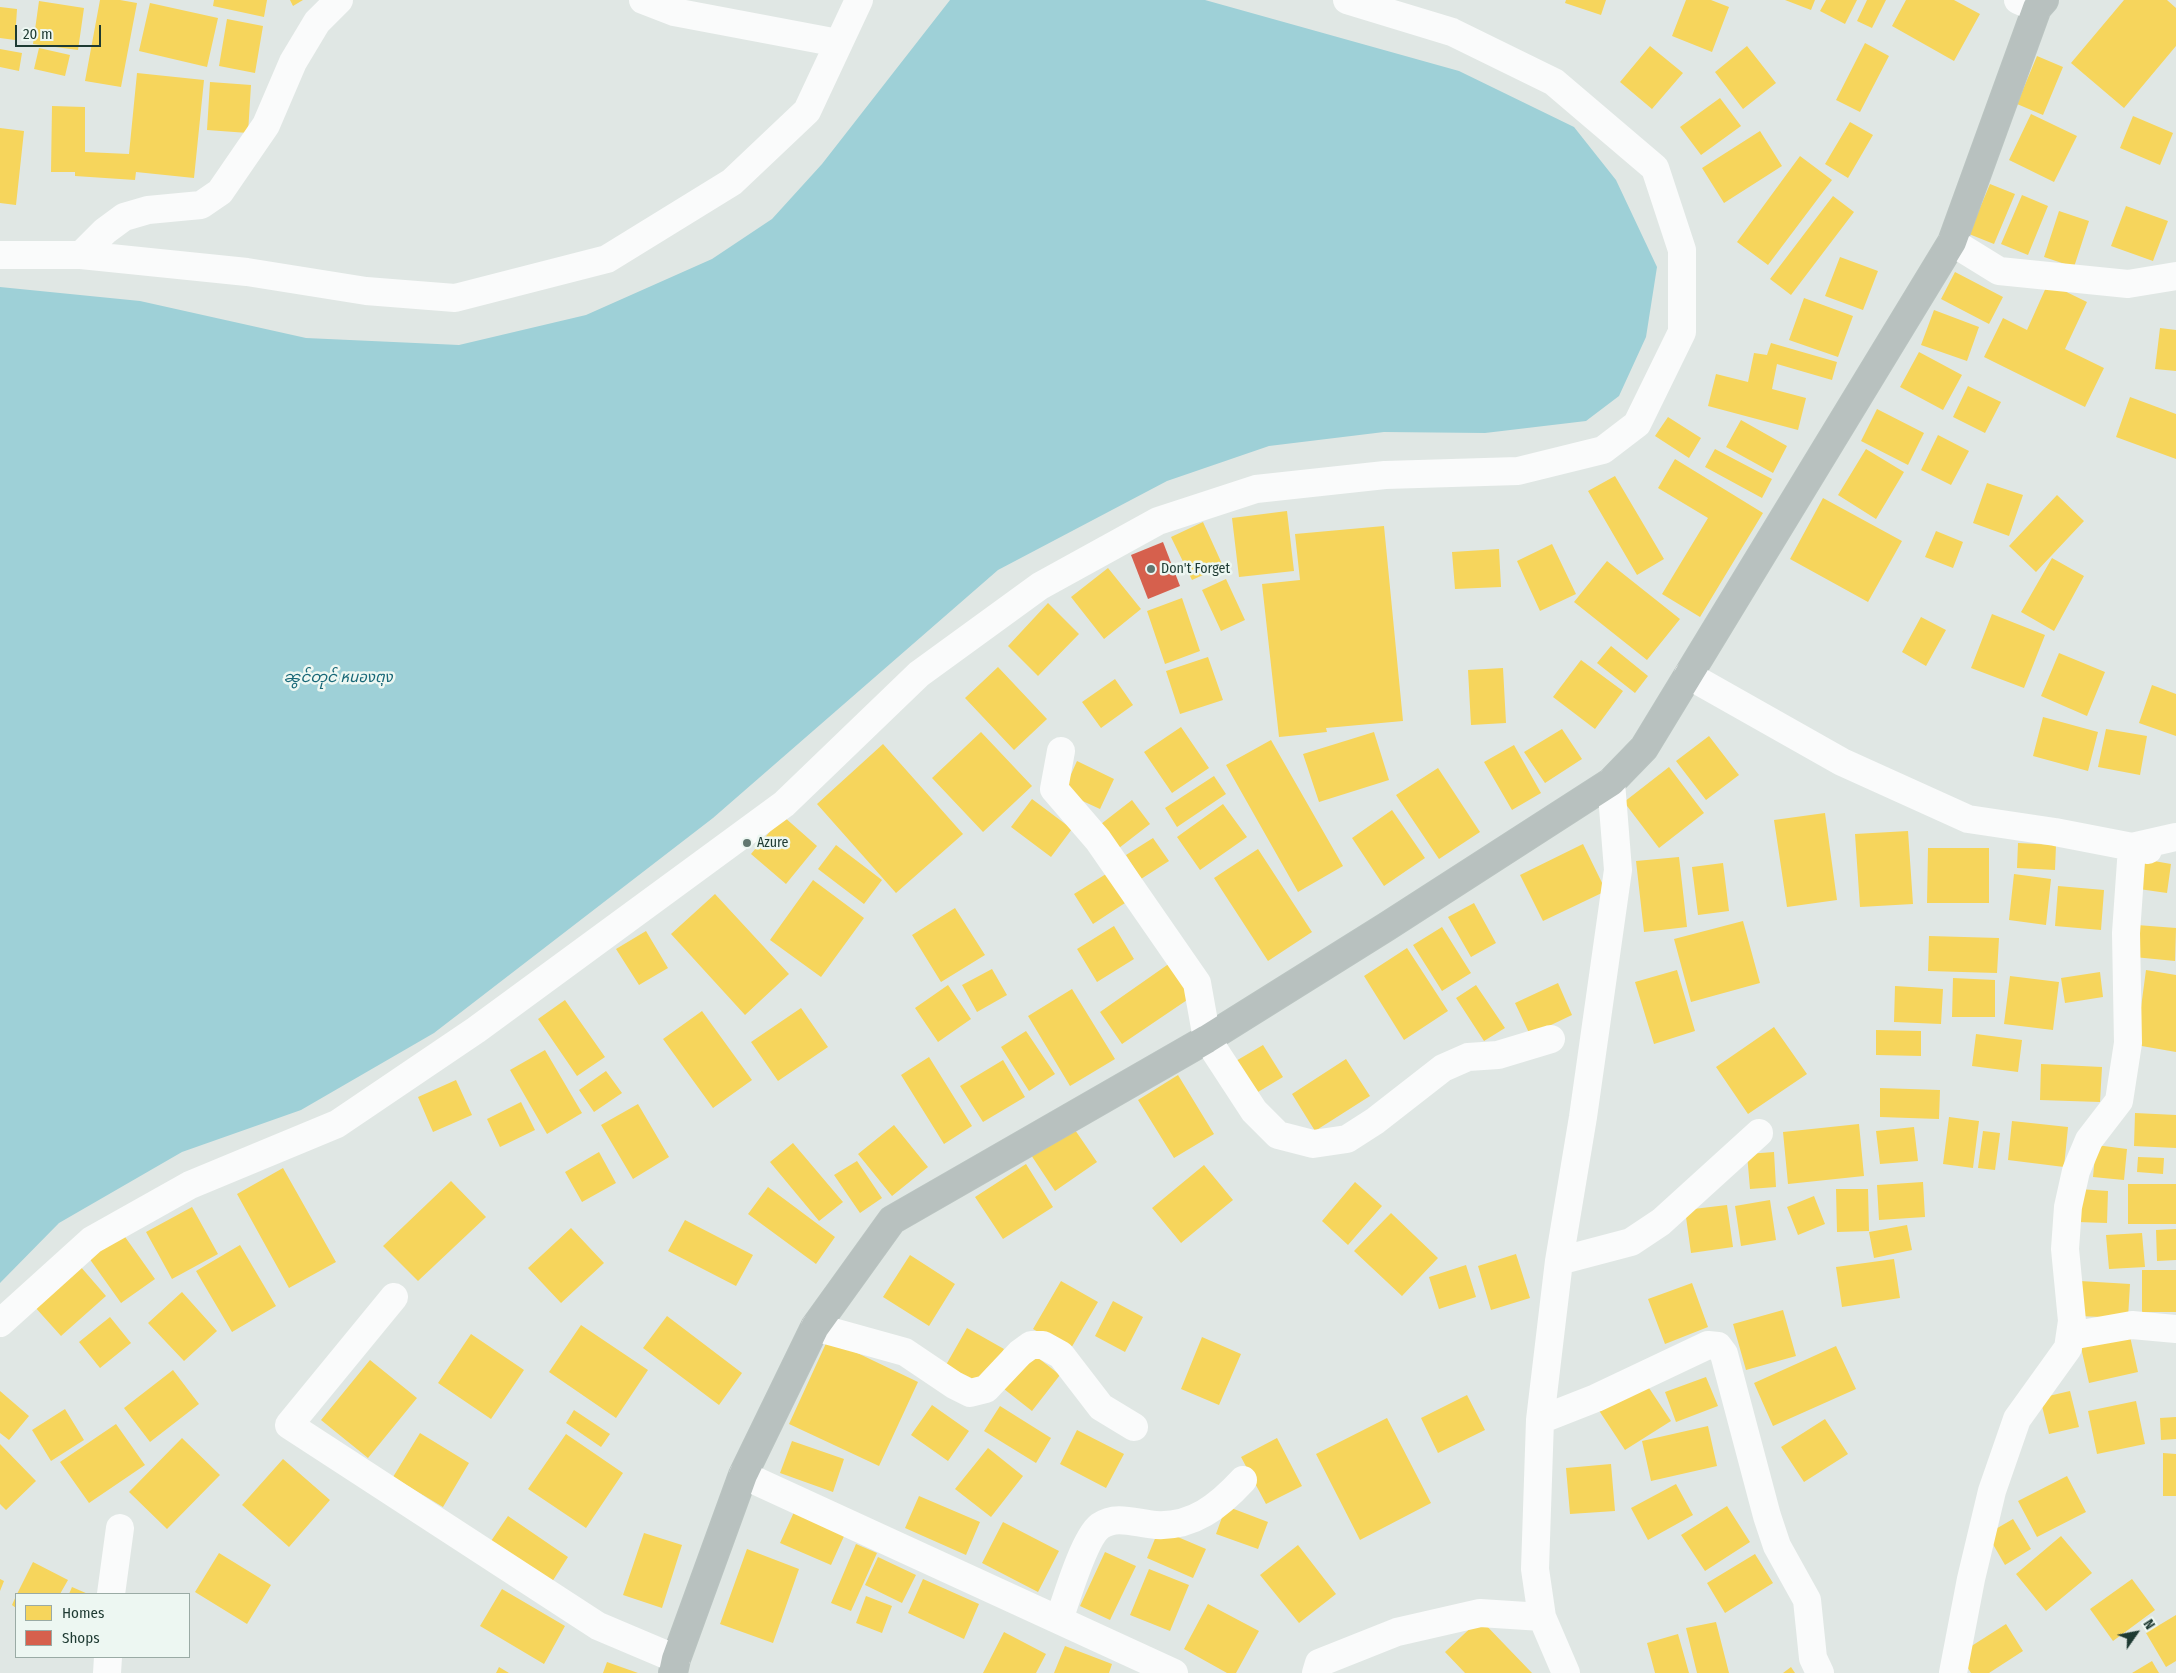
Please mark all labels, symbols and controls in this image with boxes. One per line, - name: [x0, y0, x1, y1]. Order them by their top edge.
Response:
- scale bar: [18, 15, 104, 47]
- text: 20 m: [23, 25, 53, 43]
- place label: Don't Forget: [1161, 561, 1230, 577]
- marker: Don't Forget: [1145, 563, 1157, 575]
- water label: ၼွင်တုင် หนองตุง: [283, 669, 393, 687]
- place label: Azure: [757, 835, 789, 851]
- marker: Azure: [741, 837, 753, 849]
- legend: [15, 1593, 190, 1658]
- text: Homes: [62, 1604, 104, 1622]
- north arrow: [2111, 1608, 2161, 1658]
- text: N: [2140, 1616, 2158, 1633]
- text: Shops: [62, 1629, 100, 1647]

